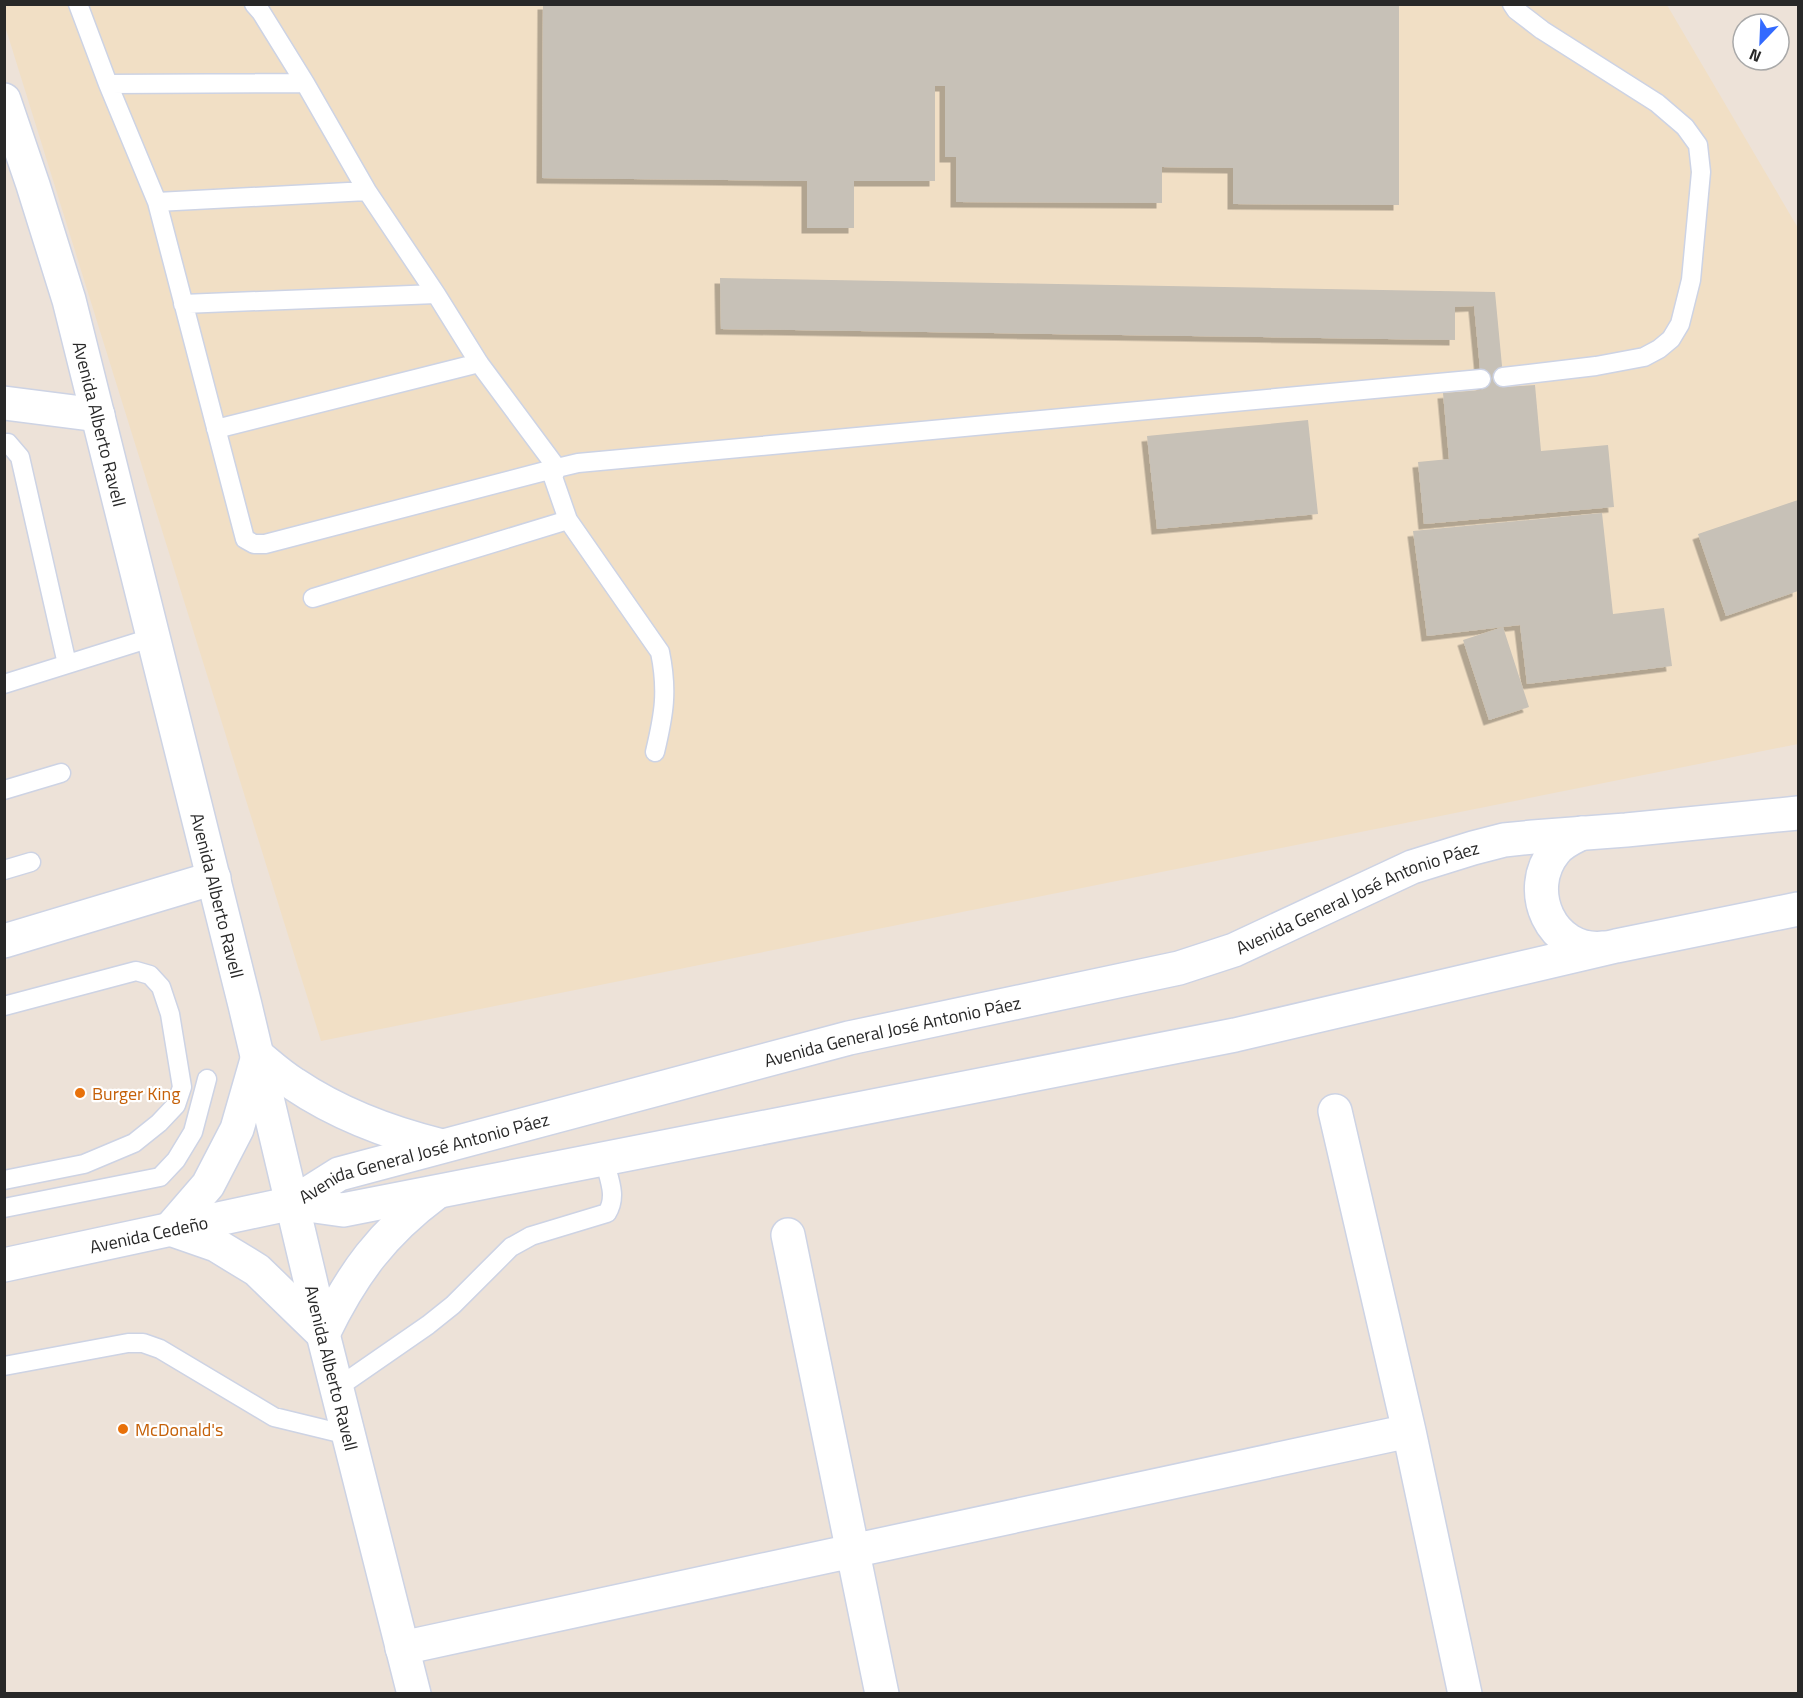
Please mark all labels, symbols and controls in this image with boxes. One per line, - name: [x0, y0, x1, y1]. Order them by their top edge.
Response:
- north arrow: [1731, 12, 1791, 72]
- text: N: [1745, 43, 1765, 69]
- street label: Avenida Alberto Ravell: [66, 338, 134, 509]
- street label: Avenida Alberto Ravell: [184, 810, 251, 981]
- street label: Avenida General José Antonio Páez: [1231, 834, 1482, 961]
- street label: Avenida General José Antonio Páez: [761, 988, 1023, 1074]
- place label: Burger King: [92, 1080, 180, 1107]
- marker: Burger King: [73, 1086, 87, 1100]
- street label: Avenida General José Antonio Páez: [293, 1105, 552, 1210]
- street label: Avenida Cedeño: [87, 1208, 211, 1260]
- street label: Avenida Alberto Ravell: [298, 1282, 365, 1453]
- place label: McDonald's: [135, 1416, 223, 1443]
- marker: McDonald's: [116, 1422, 130, 1436]

